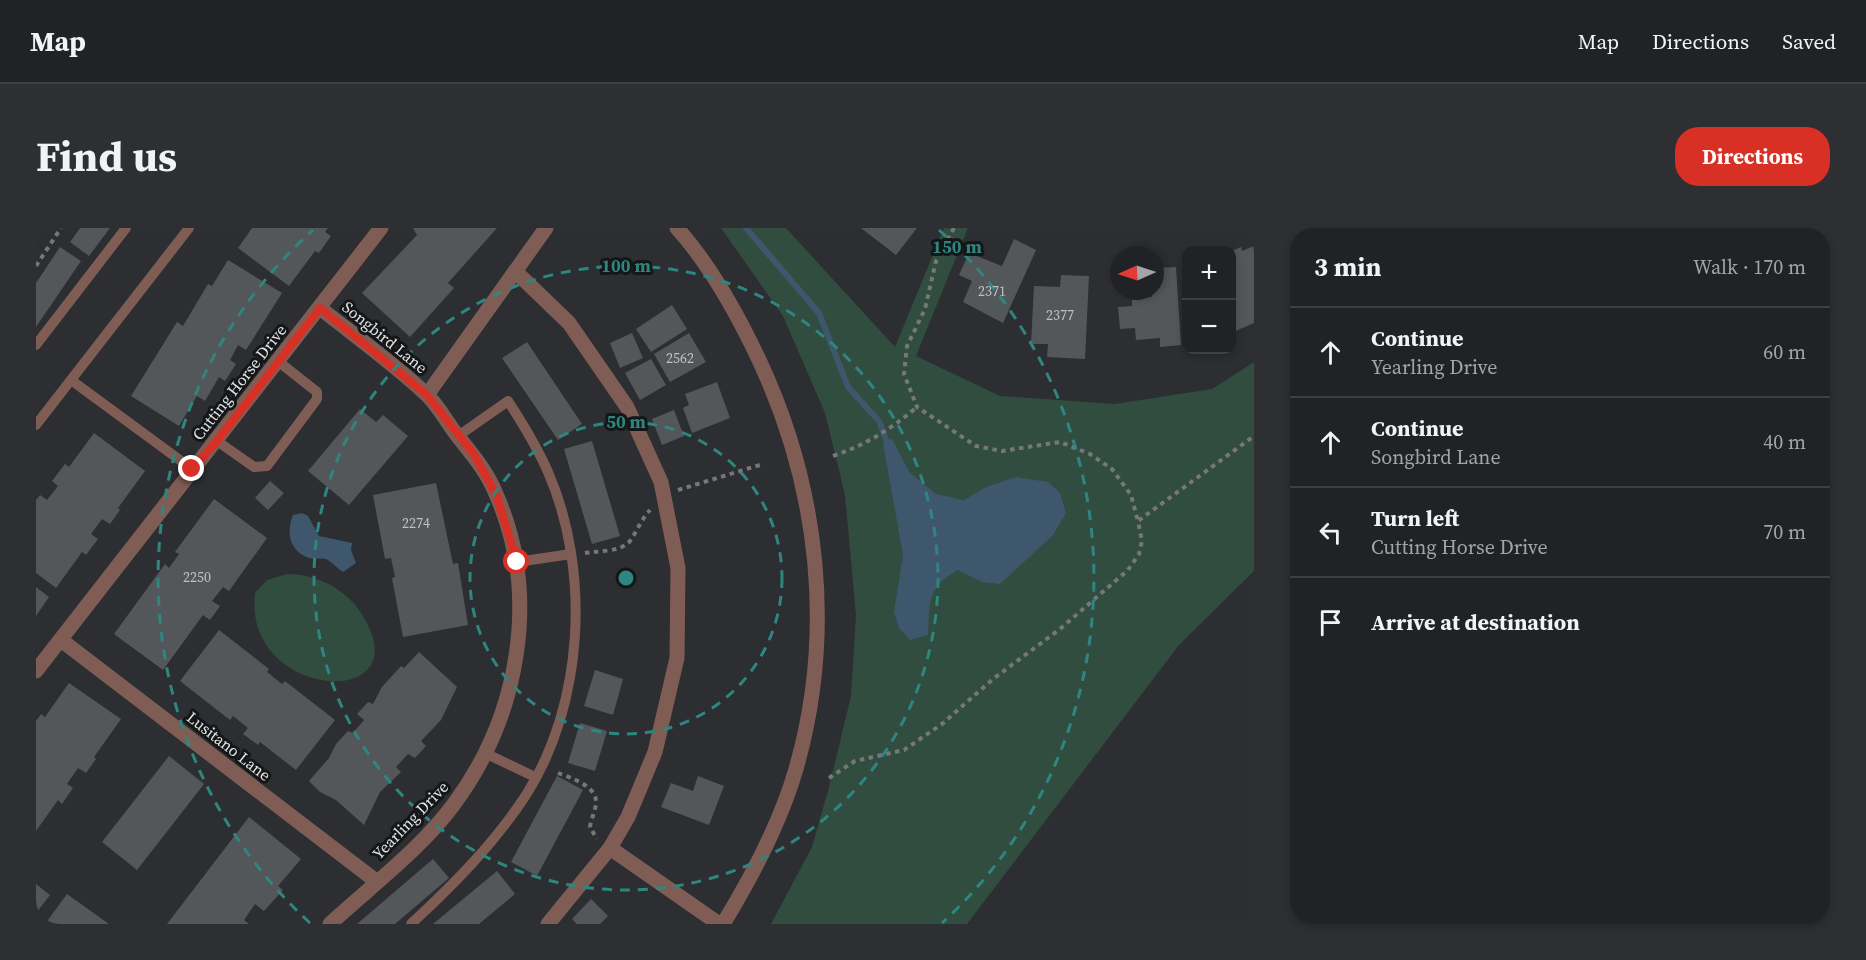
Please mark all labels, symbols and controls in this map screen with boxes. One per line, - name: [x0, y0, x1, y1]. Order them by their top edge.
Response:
- text: Map: [30, 22, 86, 60]
- text: Map: [1578, 27, 1619, 56]
- text: Directions: [1652, 27, 1749, 56]
- text: Saved: [1782, 27, 1836, 56]
- text: Find us: [36, 127, 177, 185]
- button: Directions: [1675, 127, 1830, 186]
- text: 150 m: [932, 234, 982, 259]
- north arrow: [1110, 246, 1164, 300]
- map controls: [1182, 246, 1236, 354]
- button: +: [1182, 246, 1236, 300]
- text: 3 min: [1314, 249, 1381, 285]
- text: 100 m: [601, 253, 651, 278]
- text: Walk · 170 m: [1693, 253, 1806, 281]
- house number: 2371: [978, 281, 1006, 301]
- street label: Songbird Lane: [338, 296, 432, 378]
- button: −: [1182, 300, 1236, 354]
- house number: 2377: [1046, 305, 1074, 325]
- street label: Cutting Horse Drive: [187, 320, 291, 444]
- text: Continue: [1371, 323, 1464, 353]
- icon: ahead: [1314, 336, 1347, 369]
- text: 60 m: [1763, 338, 1806, 366]
- house number: 2562: [666, 348, 694, 368]
- text: Yearling Drive: [1371, 353, 1497, 381]
- text: 50 m: [606, 409, 646, 434]
- text: Continue: [1371, 413, 1464, 443]
- icon: ahead: [1314, 426, 1347, 459]
- text: 40 m: [1763, 428, 1806, 456]
- text: Songbird Lane: [1371, 443, 1501, 471]
- route end: [178, 455, 204, 481]
- text: Turn left: [1371, 503, 1459, 533]
- house number: 2274: [402, 513, 430, 533]
- icon: left: [1314, 516, 1347, 549]
- text: 70 m: [1763, 518, 1806, 546]
- text: Cutting Horse Drive: [1371, 533, 1548, 561]
- route start: [503, 548, 529, 574]
- house number: 2250: [183, 567, 211, 587]
- centre of rings: [616, 568, 636, 588]
- icon: arrive: [1314, 606, 1347, 639]
- text: Arrive at destination: [1371, 607, 1580, 637]
- street label: Lusitano Lane: [182, 706, 276, 786]
- street label: Yearling Drive: [367, 776, 453, 864]

